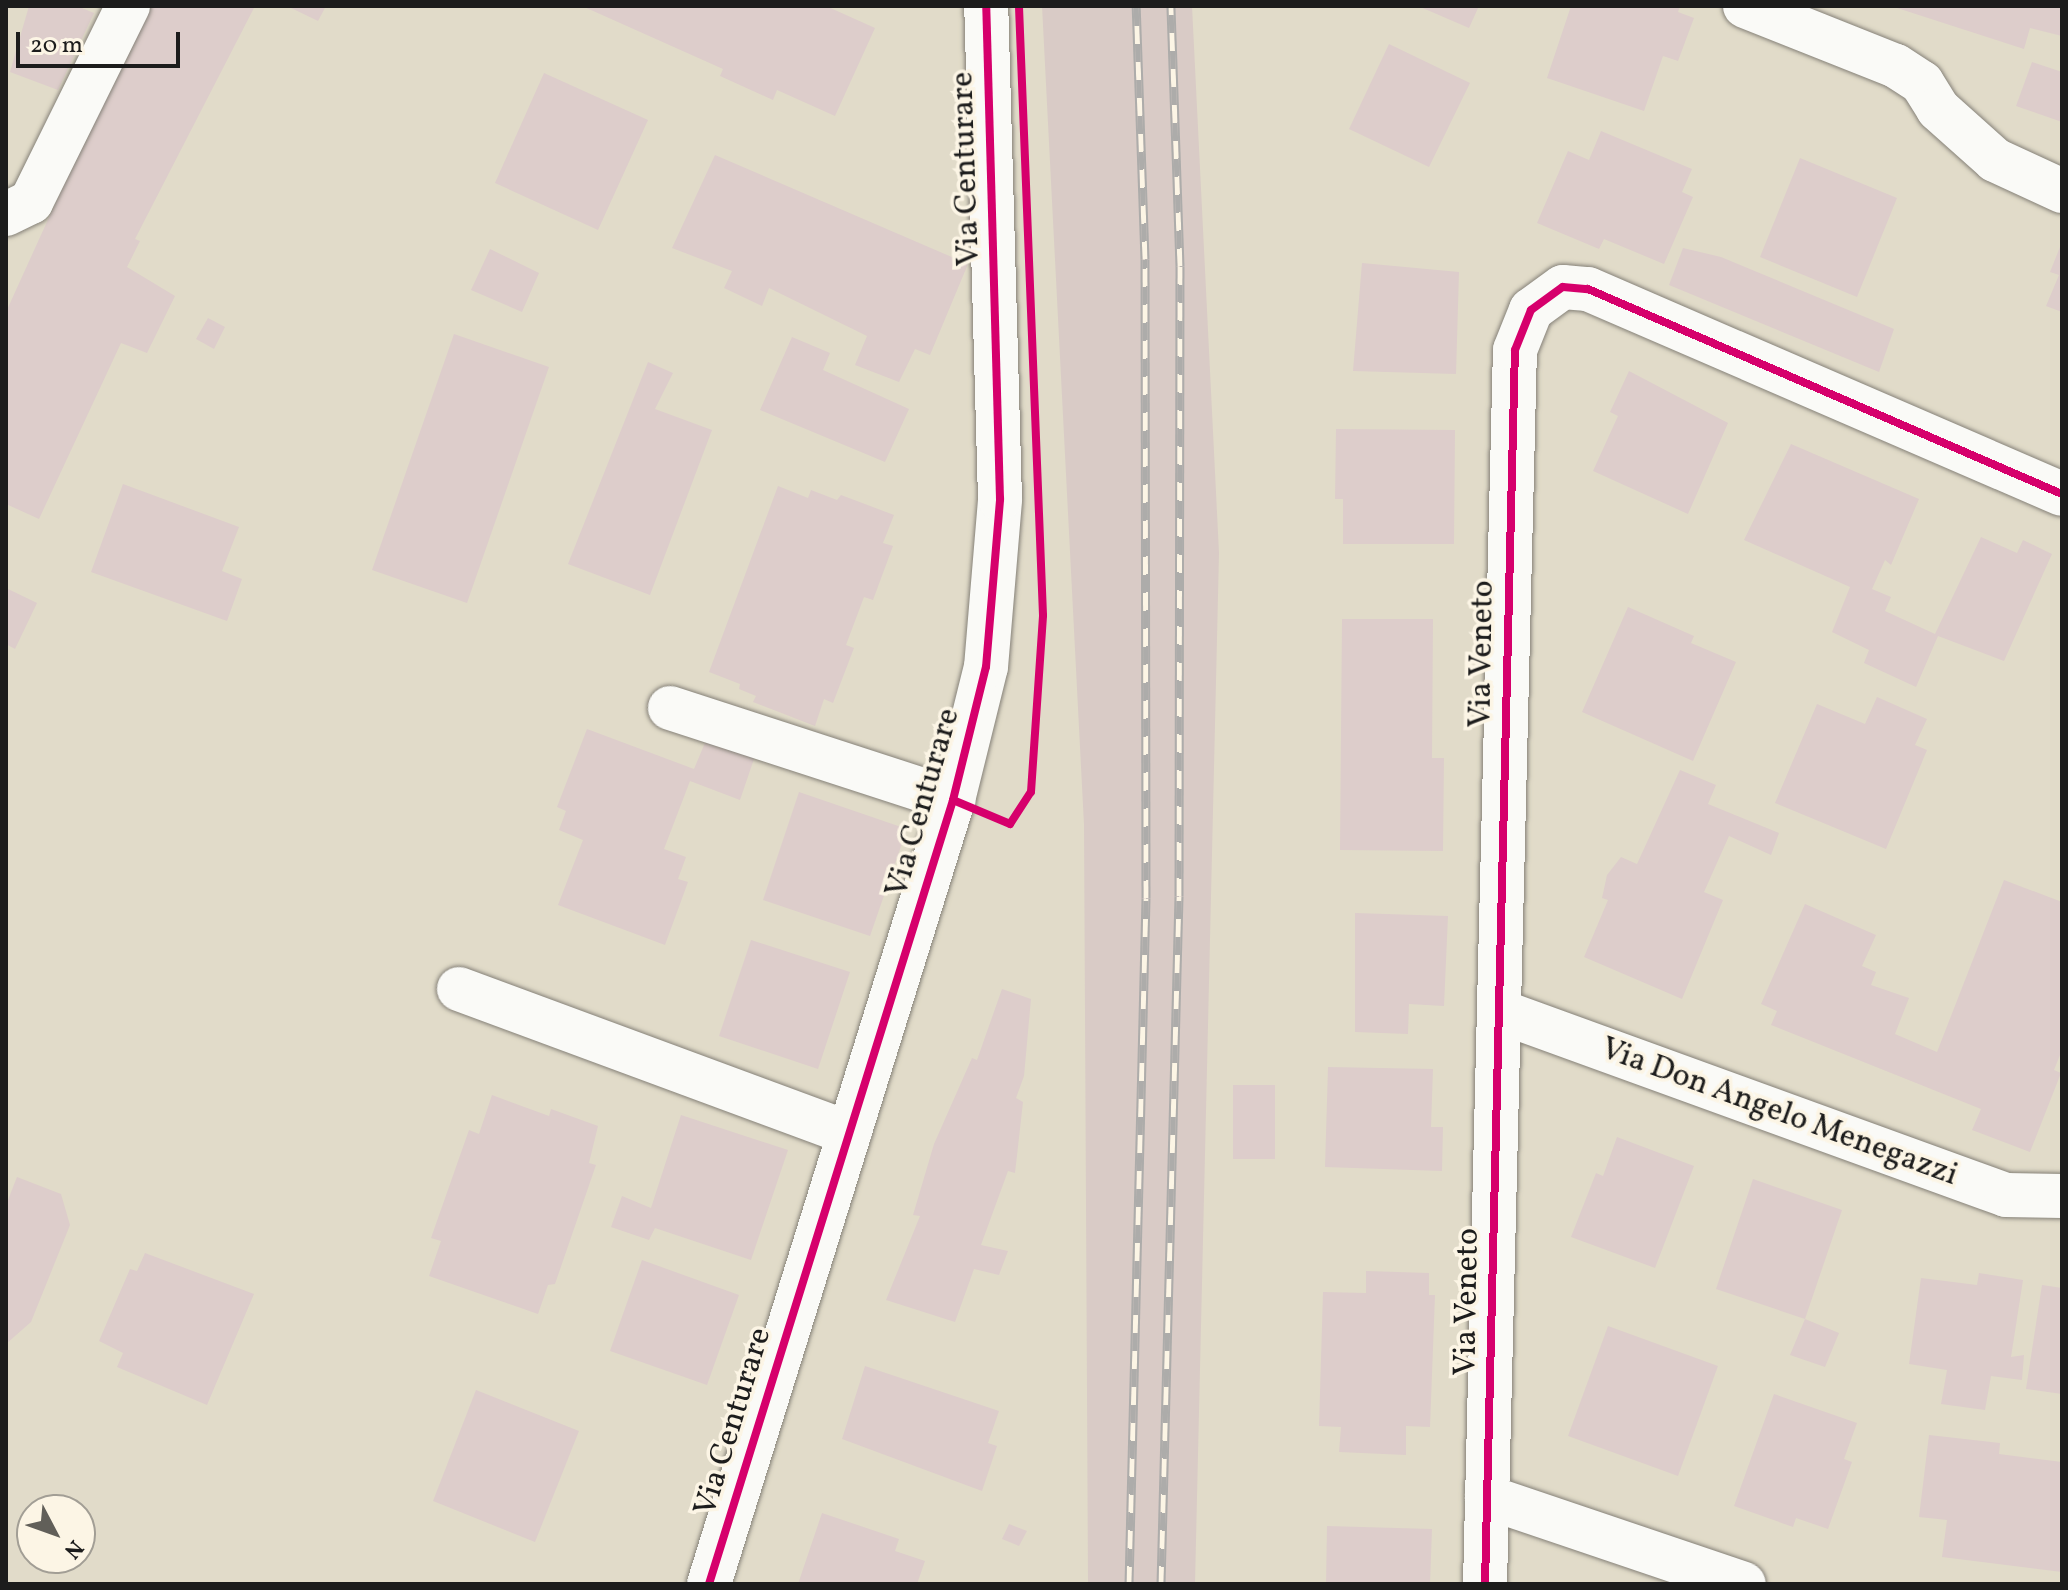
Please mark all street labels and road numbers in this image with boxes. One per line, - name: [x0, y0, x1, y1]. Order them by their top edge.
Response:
- street label: Via Centurare: [944, 71, 990, 267]
- street label: Via Veneto: [1463, 579, 1503, 729]
- street label: Via Centurare: [879, 704, 969, 902]
- street label: Via Don Angelo Menegazzi: [1595, 1030, 1963, 1196]
- street label: Via Veneto: [1448, 1227, 1488, 1377]
- street label: Via Centurare: [687, 1323, 781, 1521]

